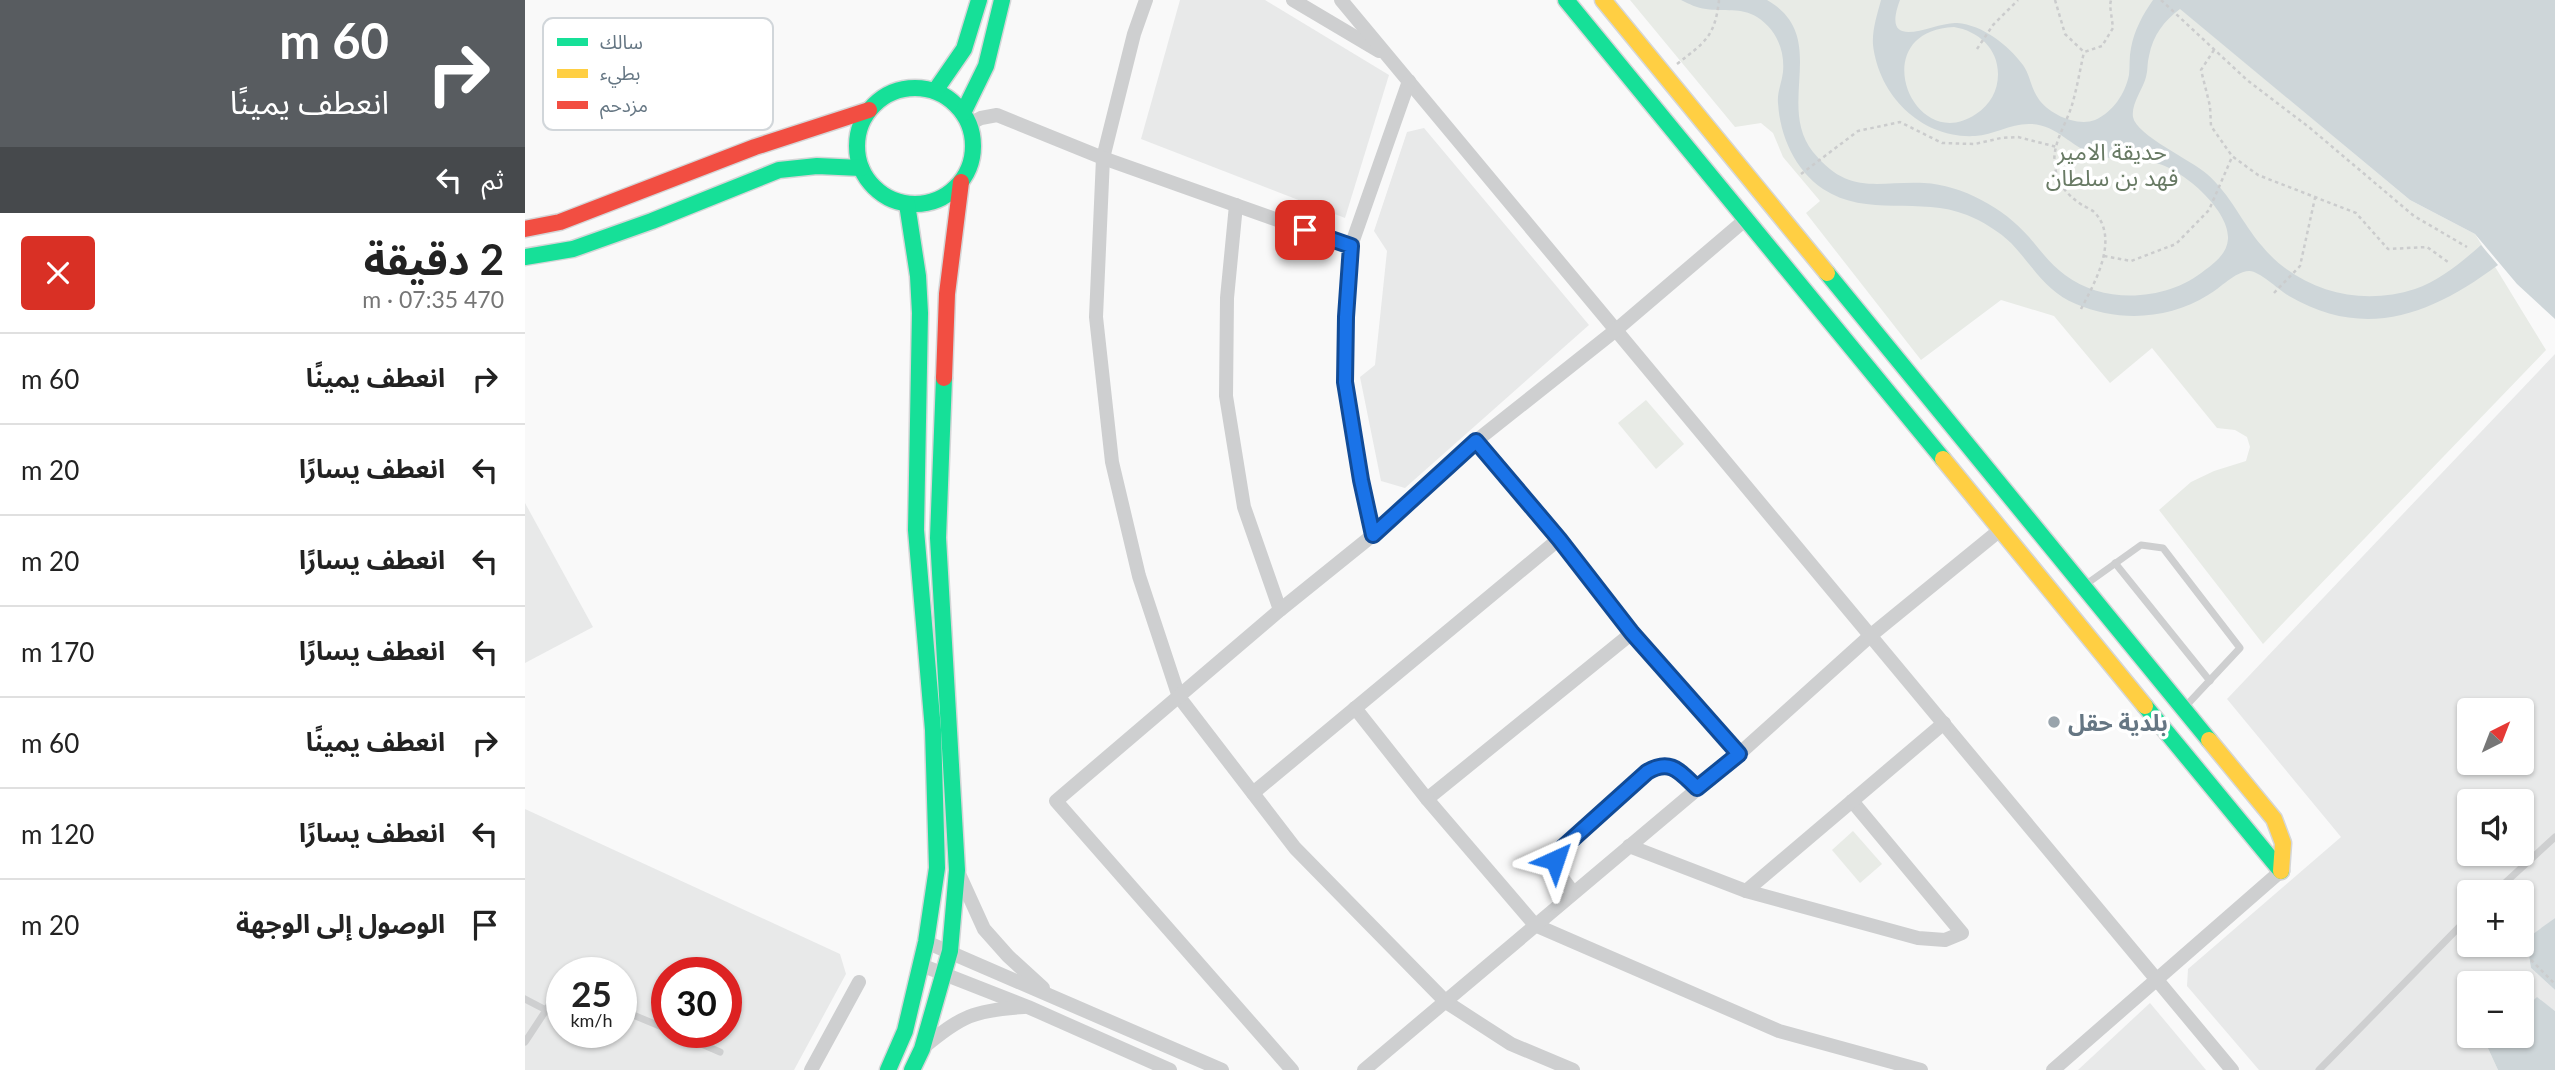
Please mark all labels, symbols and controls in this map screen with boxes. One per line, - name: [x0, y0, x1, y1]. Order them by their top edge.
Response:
- text: 60 m: [279, 11, 389, 69]
- legend: [543, 18, 773, 130]
- icon: right: [413, 28, 504, 119]
- text: سالك: [600, 30, 643, 53]
- text: بطيء: [600, 61, 640, 88]
- text: انعطف يمينًا: [230, 82, 389, 121]
- text: مزدحم: [600, 93, 648, 120]
- park label: حديقة الامير فهد بن سلطان: [2046, 137, 2178, 191]
- icon: left: [430, 161, 468, 199]
- text: ثم: [482, 163, 504, 195]
- pin: [1275, 200, 1335, 260]
- icon: arrive: [1286, 211, 1324, 249]
- text: 2 دقيقة: [364, 234, 504, 284]
- button: close: [21, 236, 95, 310]
- text: 470 m · 07:35: [362, 285, 504, 313]
- icon: right: [466, 360, 504, 398]
- text: انعطف يمينًا: [306, 361, 445, 393]
- text: 60 m: [21, 363, 79, 395]
- icon: left: [466, 451, 504, 489]
- text: انعطف يسارًا: [299, 452, 445, 484]
- text: 20 m: [21, 454, 79, 486]
- icon: left: [466, 542, 504, 580]
- text: انعطف يسارًا: [299, 543, 445, 575]
- text: 20 m: [21, 545, 79, 577]
- icon: left: [466, 633, 504, 671]
- text: انعطف يسارًا: [299, 634, 445, 666]
- text: 170 m: [21, 636, 94, 668]
- north arrow: [2457, 698, 2534, 775]
- map controls: [2457, 698, 2534, 1048]
- place label: بلدية حقل: [2068, 708, 2168, 737]
- marker: بلدية حقل: [2046, 714, 2062, 730]
- icon: right: [466, 724, 504, 762]
- text: انعطف يمينًا: [306, 725, 445, 757]
- text: 60 m: [21, 727, 79, 759]
- button: sound: [2457, 789, 2534, 866]
- icon: left: [466, 815, 504, 853]
- text: انعطف يسارًا: [299, 816, 445, 848]
- text: 120 m: [21, 818, 94, 850]
- position arrow: [1518, 823, 1592, 897]
- button: +: [2457, 880, 2534, 957]
- icon: arrive: [466, 906, 504, 944]
- text: الوصول إلى الوجهة: [236, 907, 445, 939]
- text: 20 m: [21, 909, 79, 941]
- speed limit sign: 30: [651, 957, 742, 1048]
- button: −: [2457, 971, 2534, 1048]
- text: 25: [571, 972, 612, 1014]
- text: km/h: [570, 1009, 613, 1031]

